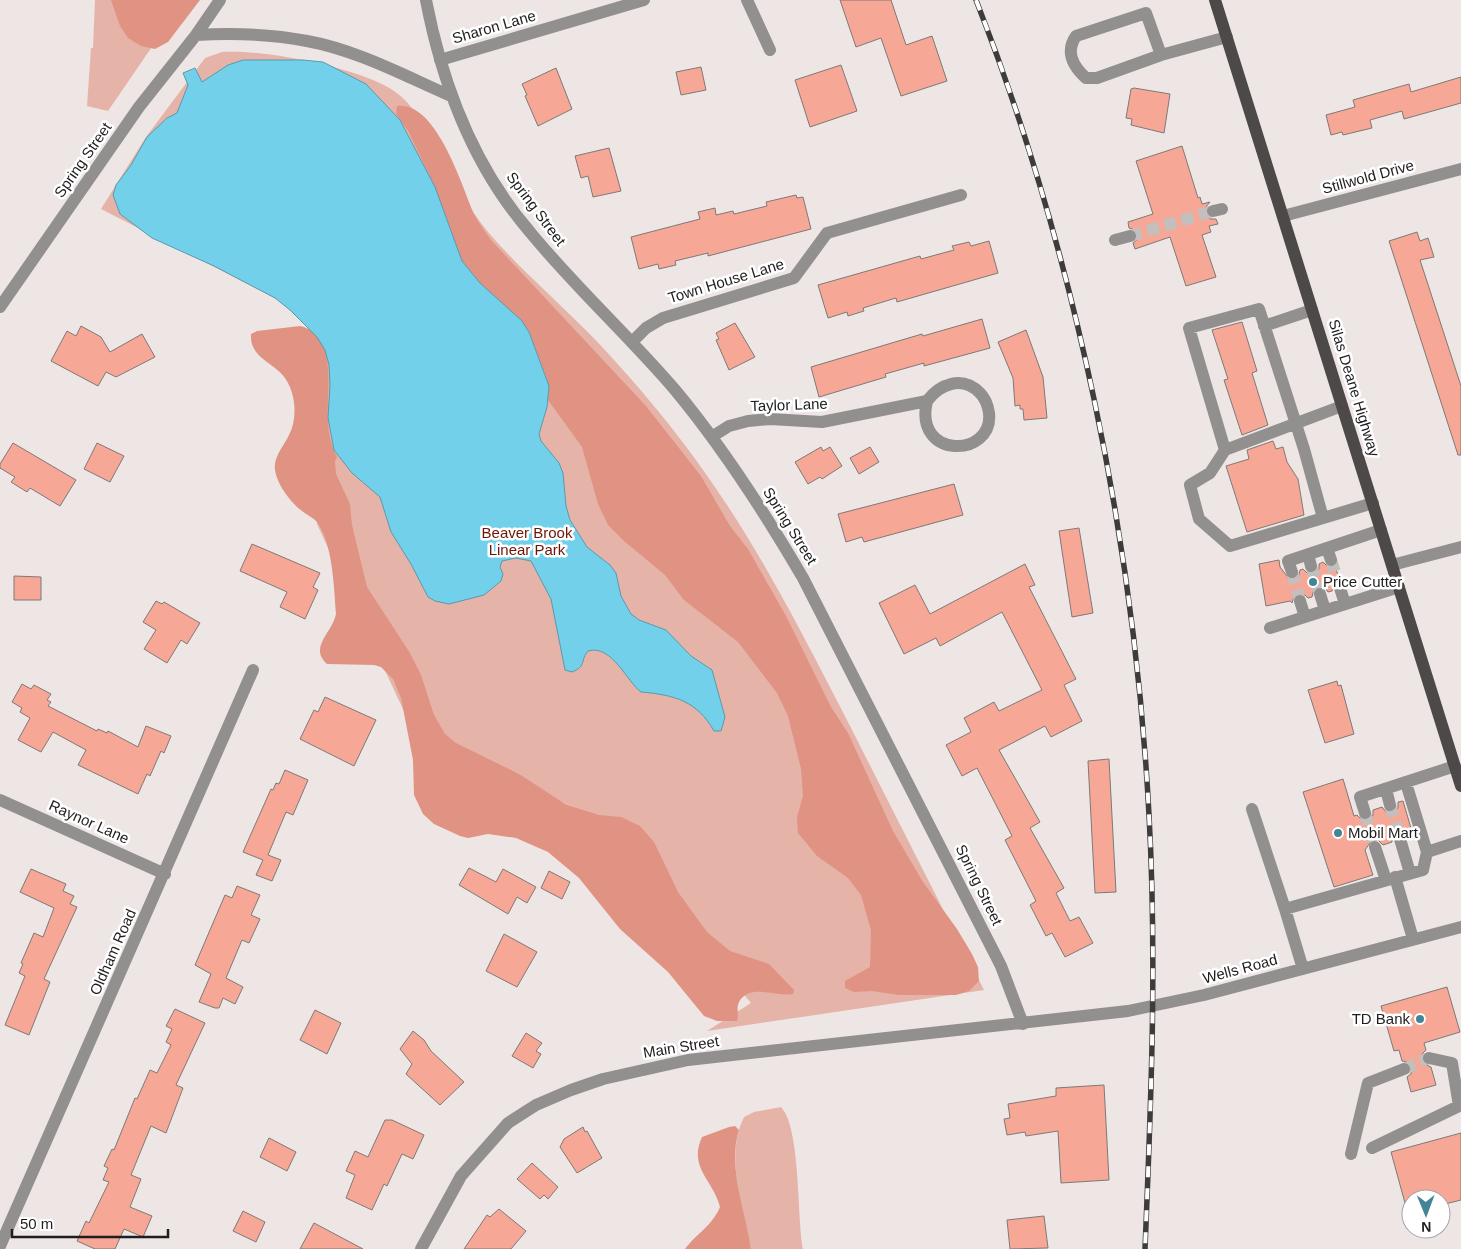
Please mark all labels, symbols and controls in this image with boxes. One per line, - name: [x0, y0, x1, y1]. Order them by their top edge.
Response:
- street label: Sharon Lane: [450, 7, 537, 47]
- street label: Spring Street: [51, 118, 115, 200]
- street label: Stillwold Drive: [1320, 156, 1416, 197]
- street label: Spring Street: [503, 169, 570, 249]
- street label: Town House Lane: [666, 255, 786, 306]
- street label: Silas Deane Highway: [1326, 317, 1384, 459]
- street label: Taylor Lane: [750, 395, 828, 414]
- street label: Spring Street: [760, 484, 821, 568]
- park label: Beaver Brook Linear Park: [482, 524, 573, 558]
- place label: Price Cutter: [1323, 573, 1402, 590]
- marker: Price Cutter: [1307, 576, 1319, 588]
- street label: Raynor Lane: [47, 796, 132, 847]
- place label: Mobil Mart: [1348, 824, 1419, 841]
- marker: Mobil Mart: [1332, 827, 1344, 839]
- street label: Spring Street: [953, 842, 1007, 929]
- street label: Oldham Road: [86, 906, 139, 998]
- street label: Wells Road: [1201, 950, 1279, 987]
- place label: TD Bank: [1352, 1010, 1410, 1027]
- marker: TD Bank: [1414, 1013, 1426, 1025]
- street label: Main Street: [642, 1032, 721, 1061]
- north arrow: [1401, 1189, 1451, 1239]
- scale bar: [12, 1206, 169, 1238]
- text: 50 m: [20, 1215, 53, 1232]
- text: N: [1421, 1219, 1431, 1235]

